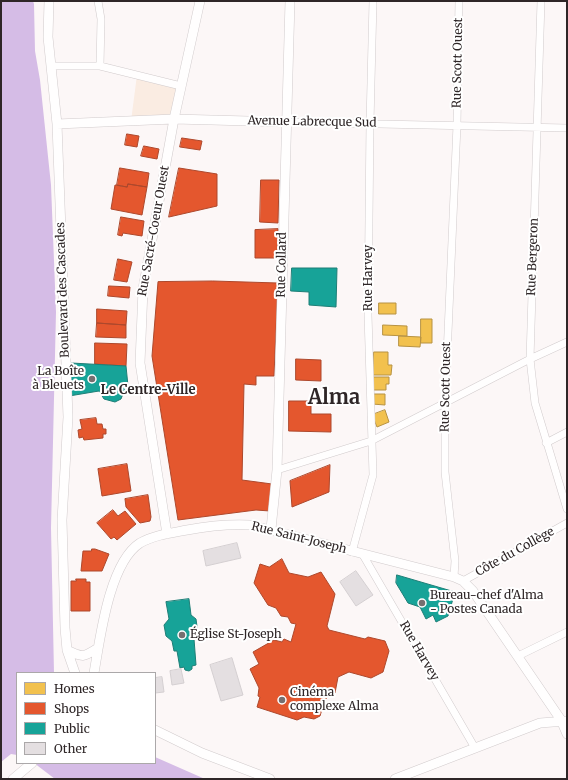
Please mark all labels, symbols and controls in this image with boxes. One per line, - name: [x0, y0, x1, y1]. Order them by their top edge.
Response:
- street label: Rue Scott Ouest: [450, 18, 466, 108]
- street label: Avenue Labrecque Sud: [247, 114, 377, 130]
- street label: Rue Sacré-Coeur Ouest: [135, 165, 173, 297]
- street label: Rue Bergeron: [524, 218, 542, 296]
- street label: Boulevard des Cascades: [53, 222, 73, 358]
- street label: Rue Collard: [274, 232, 290, 298]
- street label: Rue Harvey: [362, 245, 376, 311]
- street label: Rue Scott Ouest: [438, 342, 454, 432]
- place label: La Boîte à Bleuets: [32, 365, 84, 393]
- marker: La Boîte à Bleuets: [87, 374, 97, 384]
- district label: Le Centre-Ville: [100, 382, 196, 398]
- district label: Alma: [308, 386, 360, 410]
- street label: Rue Saint-Joseph: [250, 519, 348, 557]
- street label: Côte du Collège: [473, 524, 557, 580]
- place label: Bureau-chef d'Alma - Postes Canada: [430, 589, 543, 617]
- marker: Bureau-chef d'Alma - Postes Canada: [417, 598, 427, 608]
- street label: Rue Harvey: [396, 619, 442, 683]
- place label: Église St-Joseph: [190, 628, 282, 642]
- marker: Église St-Joseph: [177, 630, 187, 640]
- legend: [16, 672, 156, 764]
- text: Homes: [54, 681, 95, 696]
- place label: Cinéma complexe Alma: [290, 686, 379, 714]
- marker: Cinéma complexe Alma: [277, 695, 287, 705]
- text: Shops: [54, 701, 89, 716]
- text: Public: [54, 721, 90, 736]
- text: Other: [54, 741, 87, 756]

